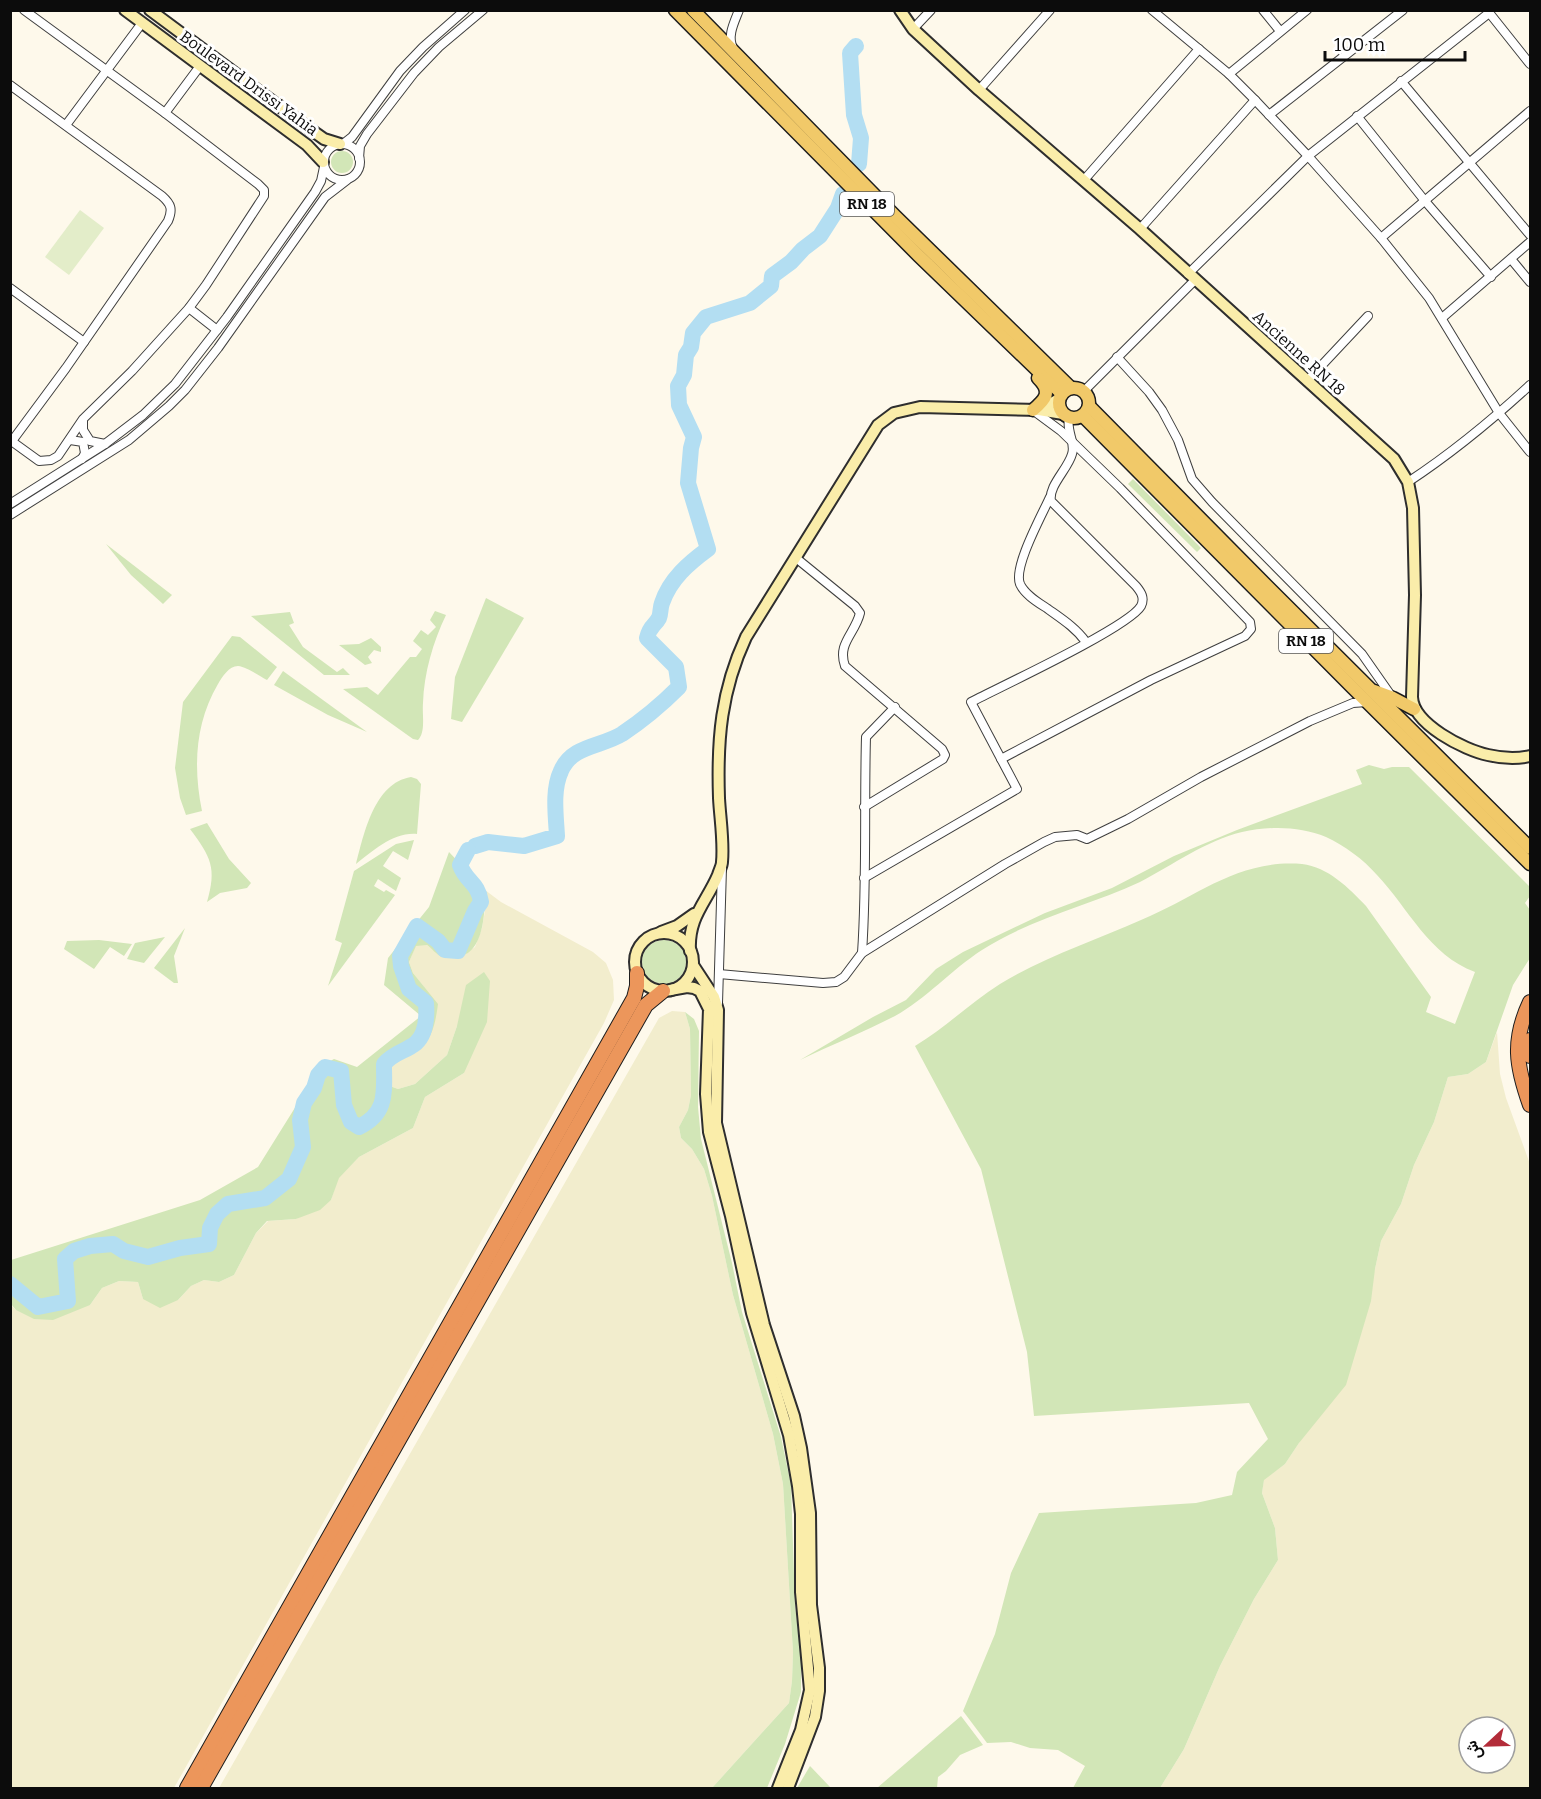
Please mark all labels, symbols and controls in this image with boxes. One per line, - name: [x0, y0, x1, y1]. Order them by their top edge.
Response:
- scale bar: [1325, 24, 1464, 62]
- street label: Boulevard Drissi Yahia: [176, 27, 322, 139]
- text: 100 m: [1334, 34, 1385, 56]
- road number: RN 18: [840, 192, 894, 216]
- street label: Ancienne RN 18: [1249, 307, 1349, 399]
- road number: RN 18: [1279, 629, 1333, 653]
- north arrow: [1457, 1715, 1517, 1775]
- text: ش: [1461, 1738, 1486, 1763]

